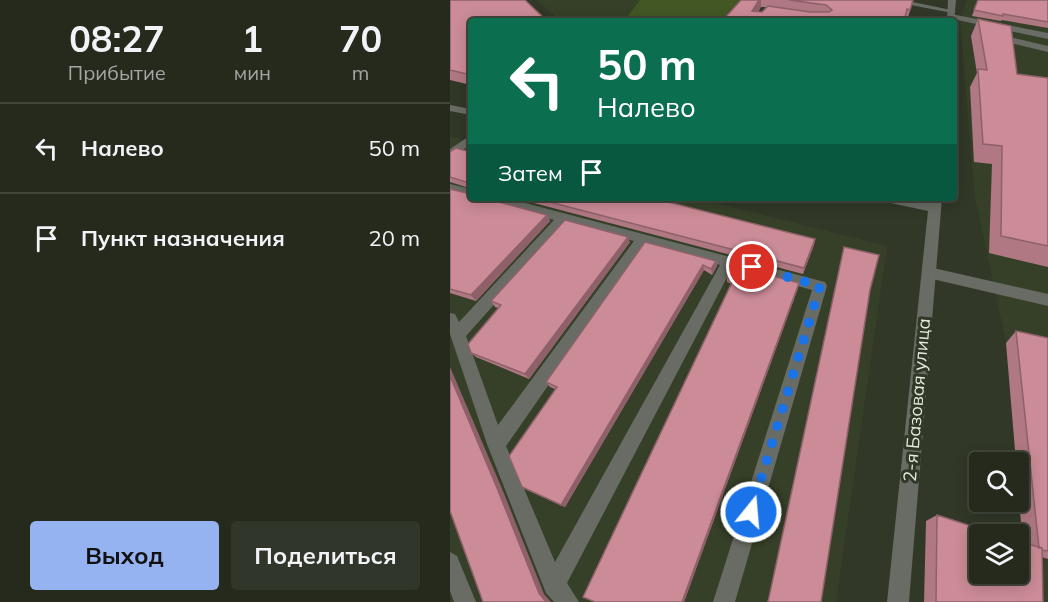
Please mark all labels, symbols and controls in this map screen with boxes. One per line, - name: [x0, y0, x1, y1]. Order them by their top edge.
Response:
- text: 08:27: [69, 16, 165, 61]
- text: 1: [242, 16, 263, 61]
- text: 70: [339, 16, 382, 61]
- text: 50 m: [597, 38, 697, 91]
- icon: left: [498, 42, 576, 120]
- text: Прибытие: [68, 60, 166, 85]
- text: мин: [234, 60, 271, 85]
- text: m: [352, 60, 369, 85]
- text: Налево: [597, 90, 696, 124]
- icon: left: [30, 132, 63, 165]
- text: Налево: [81, 134, 164, 162]
- text: 50 m: [369, 134, 420, 162]
- icon: arrive: [575, 156, 608, 189]
- text: Затем: [498, 159, 563, 187]
- icon: arrive: [30, 222, 63, 255]
- text: Пункт назначения: [81, 224, 285, 252]
- text: 20 m: [369, 224, 420, 252]
- pin: [726, 241, 777, 292]
- icon: arrive: [735, 250, 768, 283]
- street label: 2-я Базовая улица: [898, 317, 935, 483]
- map controls: [969, 452, 1029, 584]
- button: search: [969, 452, 1029, 512]
- position arrow: [719, 480, 783, 544]
- button: Выход: [30, 521, 219, 590]
- button: Поделиться: [231, 521, 420, 590]
- button: layers: [969, 524, 1029, 584]

